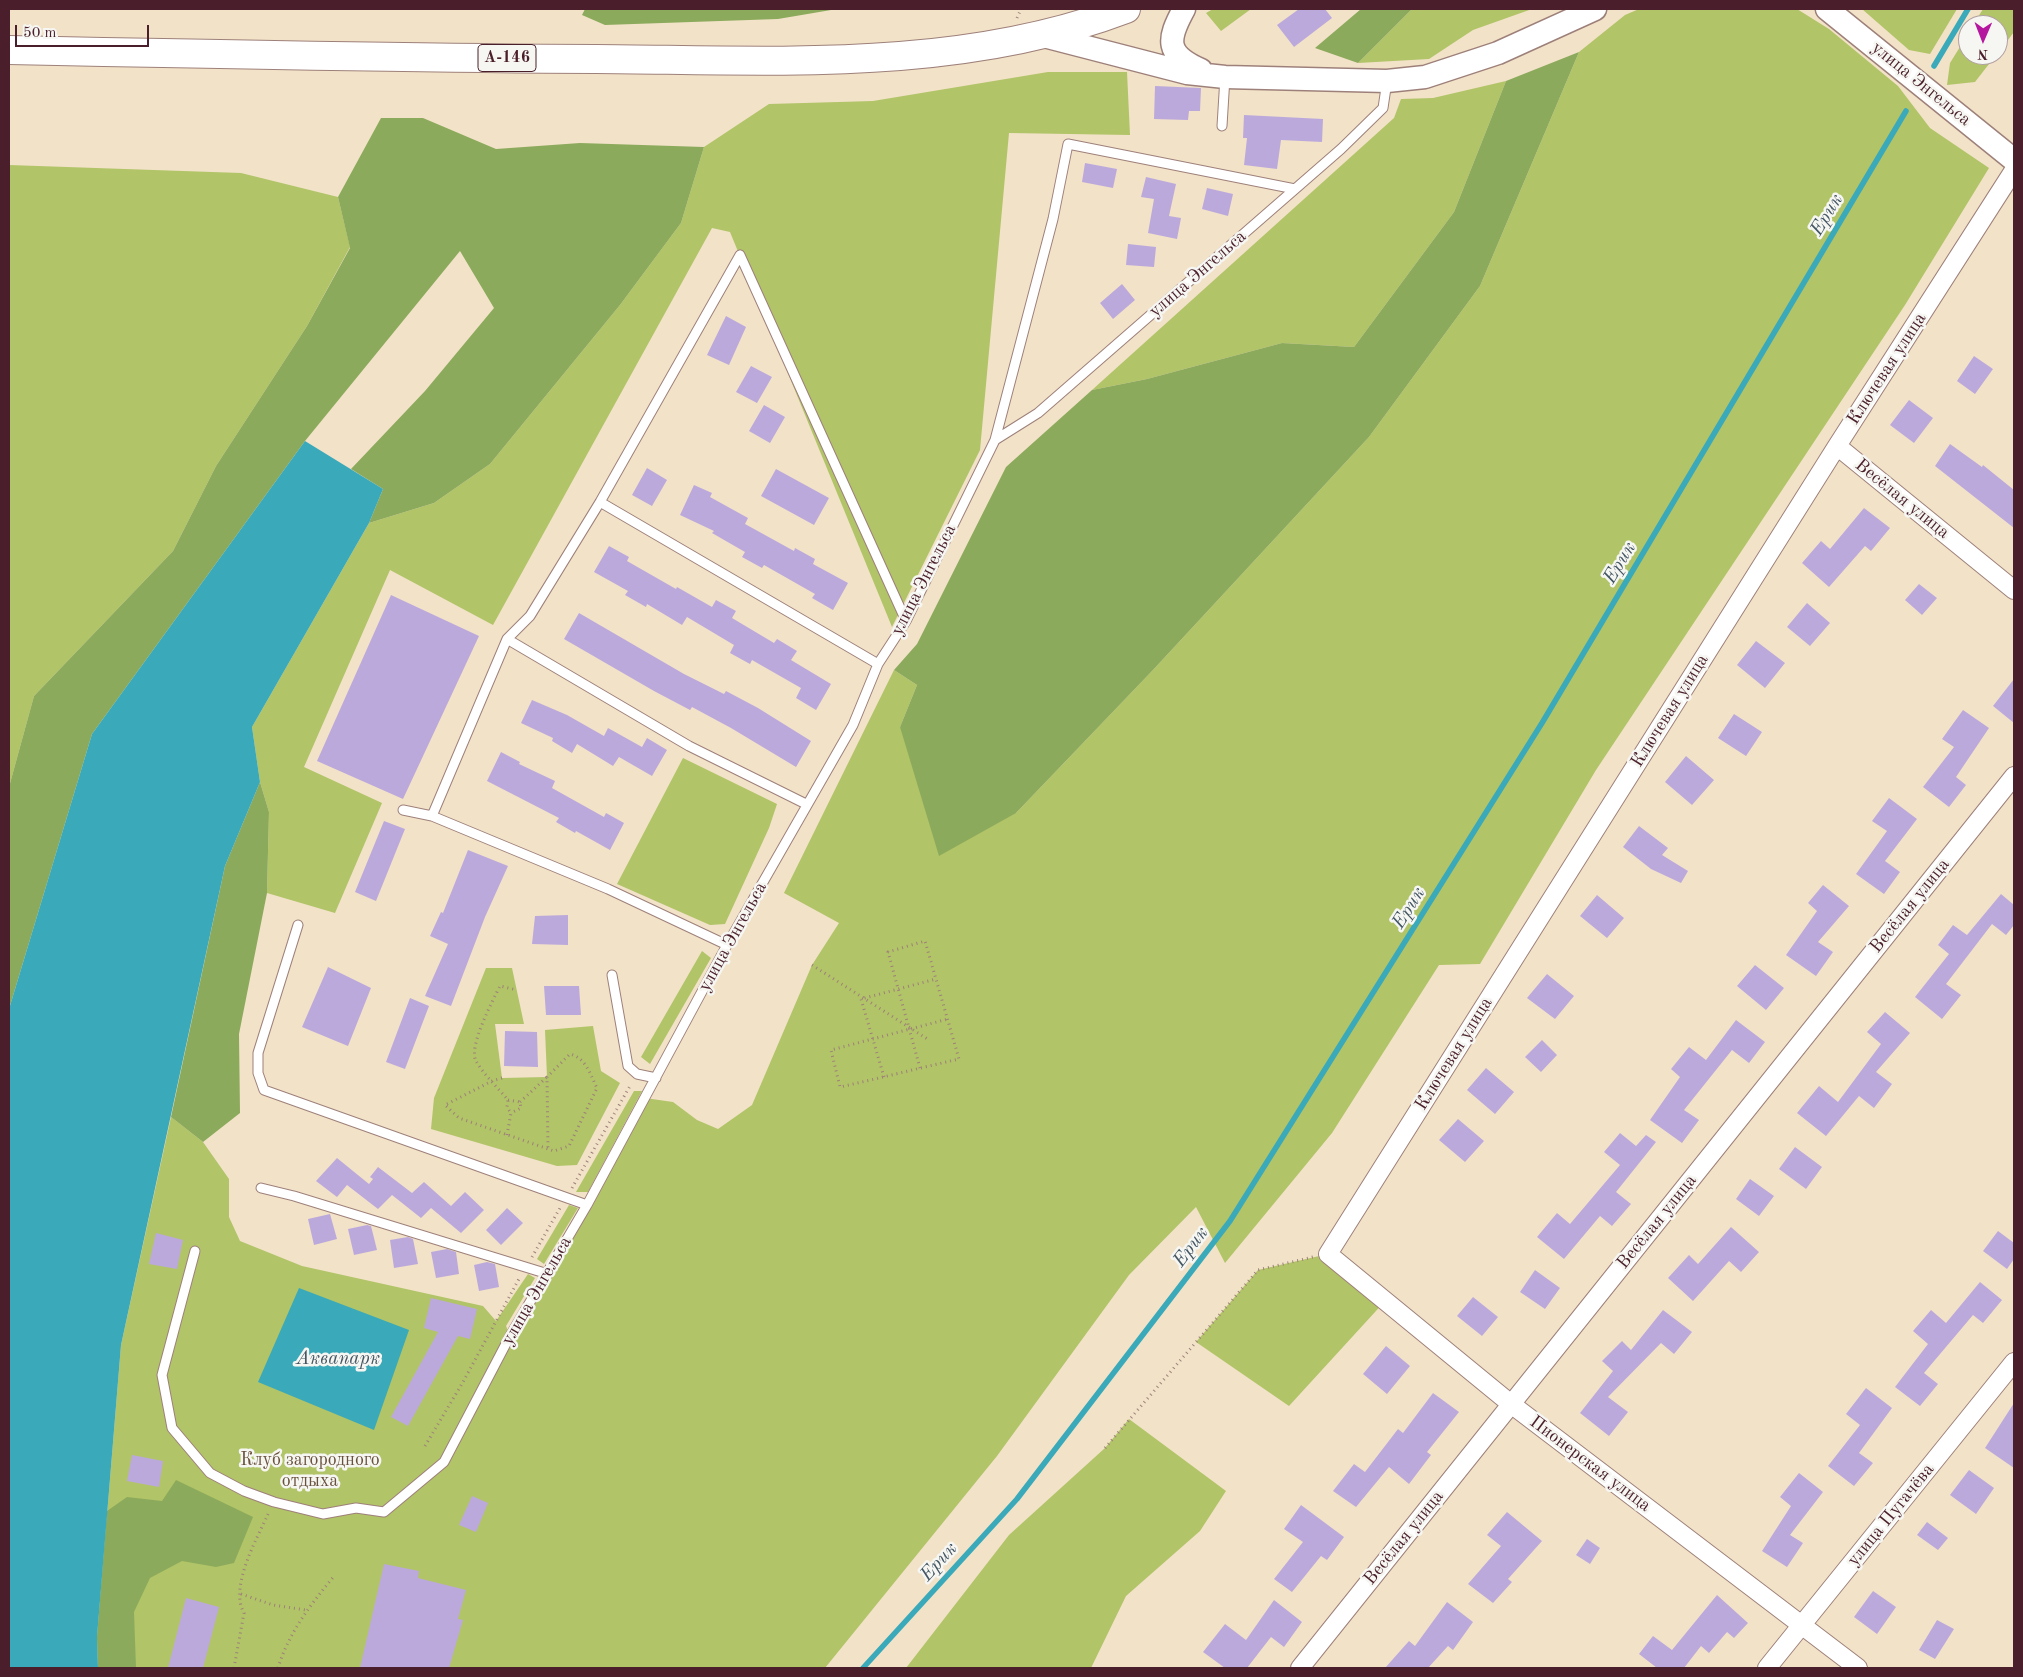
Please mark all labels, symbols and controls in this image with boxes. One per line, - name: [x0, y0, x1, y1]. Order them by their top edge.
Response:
- scale bar: [18, 15, 151, 47]
- north arrow: [1958, 15, 2008, 65]
- text: 50 m: [23, 26, 57, 41]
- street label: улица Энгельса: [1867, 37, 1975, 131]
- road number: А-146: [478, 44, 536, 72]
- text: N: [1977, 47, 1988, 61]
- water label: Ерик: [1806, 190, 1848, 240]
- street label: улица Энгельса: [1145, 226, 1251, 322]
- street label: Ключевая улица: [1843, 309, 1931, 429]
- street label: Весёлая улица: [1850, 454, 1954, 544]
- street label: улица Энгельса: [887, 521, 961, 639]
- water label: Ерик: [1599, 538, 1641, 588]
- street label: Ключевая улица: [1627, 650, 1713, 772]
- street label: Весёлая улица: [1865, 854, 1955, 958]
- street label: улица Энгельса: [694, 878, 772, 996]
- water label: Ерик: [1387, 883, 1431, 933]
- street label: Ключевая улица: [1411, 993, 1497, 1115]
- street label: Весёлая улица: [1612, 1170, 1702, 1274]
- water label: Ерик: [1168, 1222, 1214, 1272]
- street label: улица Энгельса: [497, 1233, 577, 1349]
- water label: Аквапарк: [296, 1348, 380, 1370]
- street label: Пионерская улица: [1525, 1411, 1655, 1517]
- park label: Клуб загородного отдыха: [240, 1449, 380, 1492]
- street label: улица Пугачёва: [1843, 1459, 1939, 1571]
- street label: Весёлая улица: [1359, 1486, 1449, 1590]
- water label: Ерик: [916, 1538, 962, 1586]

